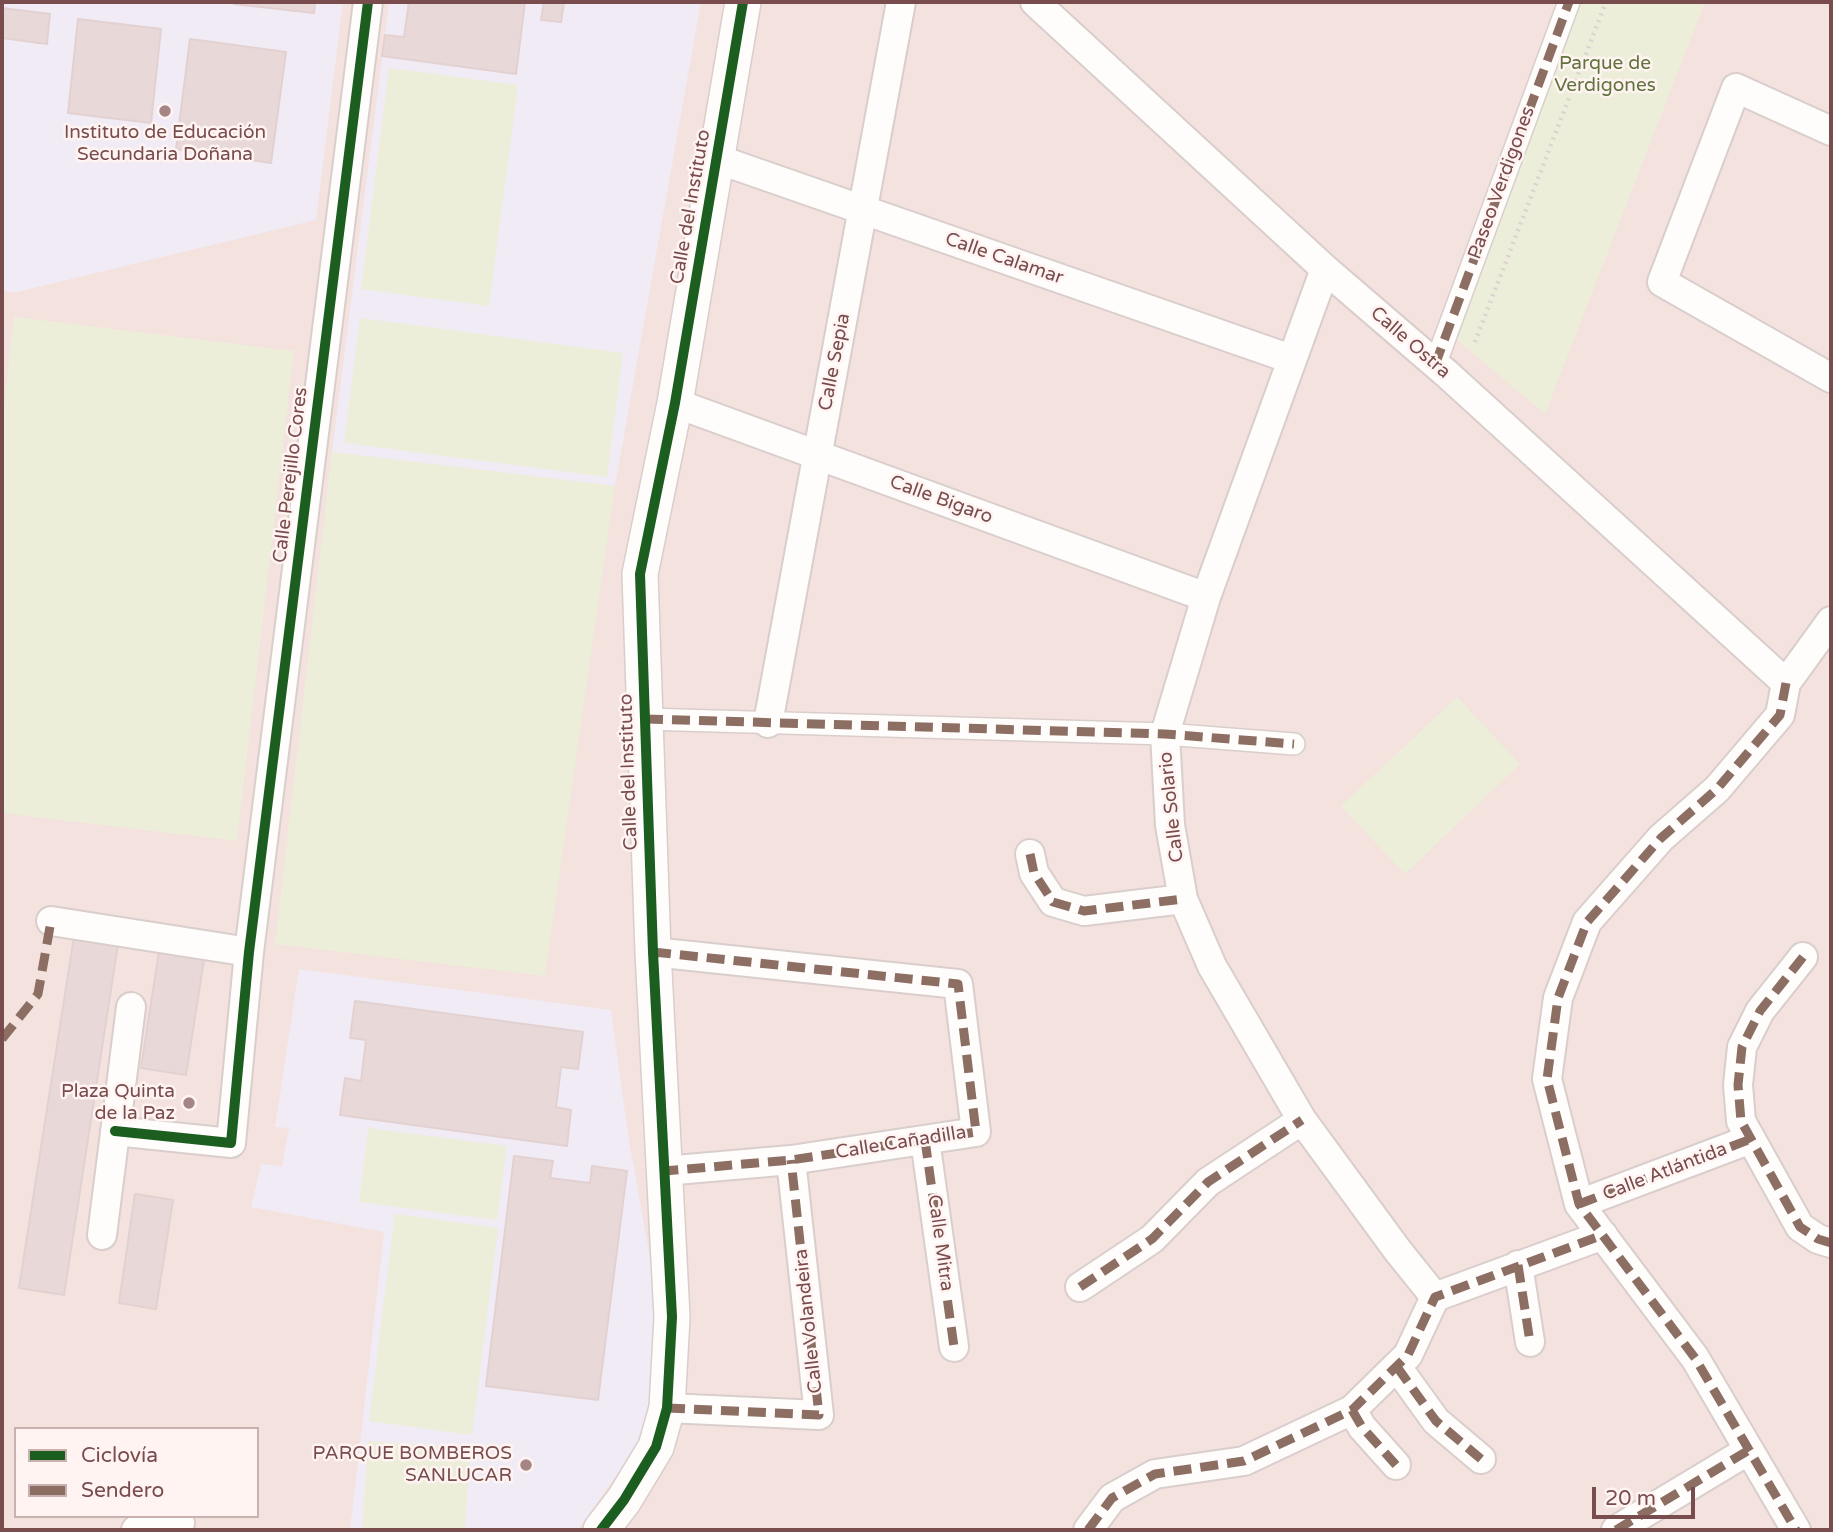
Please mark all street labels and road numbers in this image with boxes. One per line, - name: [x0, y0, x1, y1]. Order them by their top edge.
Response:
- street label: Paseo Verdigones: [1464, 103, 1540, 263]
- street label: Calle del Instituto: [666, 128, 716, 286]
- street label: Calle Calamar: [942, 228, 1066, 290]
- street label: Calle Ostra: [1365, 302, 1455, 384]
- street label: Calle Sepia: [814, 311, 856, 413]
- street label: Calle Perejillo Cores: [269, 386, 313, 564]
- street label: Calle Bigaro: [886, 471, 996, 529]
- street label: Calle del Instituto: [615, 693, 643, 851]
- street label: Calle Solario: [1155, 750, 1189, 864]
- street label: Calle Cañadilla: [834, 1121, 968, 1165]
- street label: Calle Atlántida: [1600, 1138, 1730, 1206]
- street label: Calle Mitra: [922, 1193, 958, 1293]
- street label: Calle Volandeira: [790, 1248, 828, 1394]

